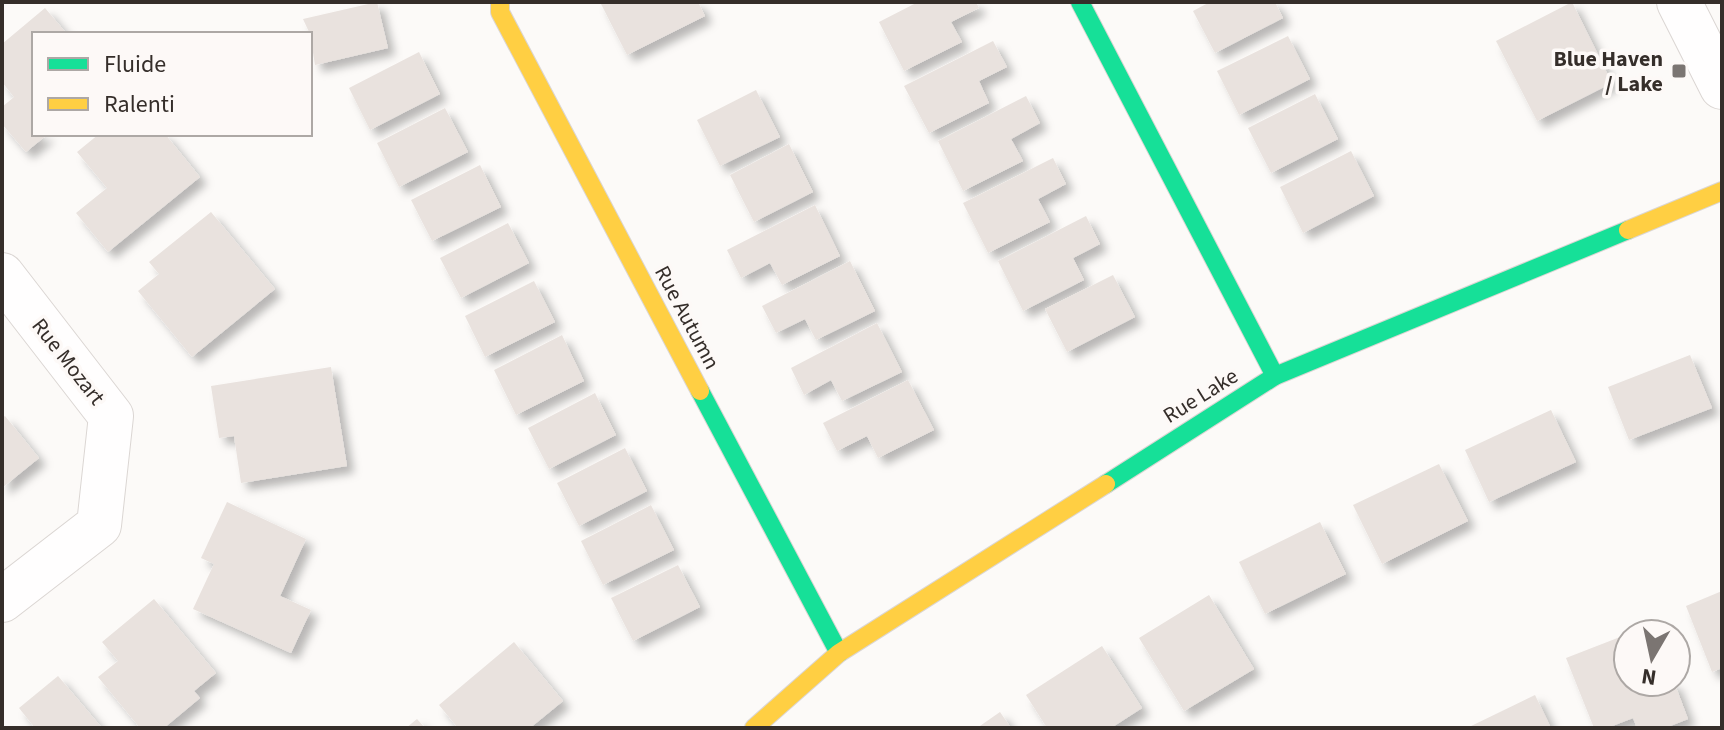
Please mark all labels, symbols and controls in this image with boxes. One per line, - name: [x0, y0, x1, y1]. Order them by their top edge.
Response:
- legend: [32, 32, 312, 136]
- place label: Blue Haven / Lake: [1553, 43, 1663, 100]
- text: Fluide: [104, 47, 166, 82]
- marker: Blue Haven / Lake: [1670, 62, 1688, 80]
- text: Ralenti: [104, 87, 175, 122]
- street label: Rue Autumn: [646, 260, 728, 375]
- street label: Rue Mozart: [24, 311, 113, 412]
- street label: Rue Lake: [1157, 360, 1244, 431]
- north arrow: [1612, 618, 1692, 698]
- text: N: [1639, 660, 1659, 694]

